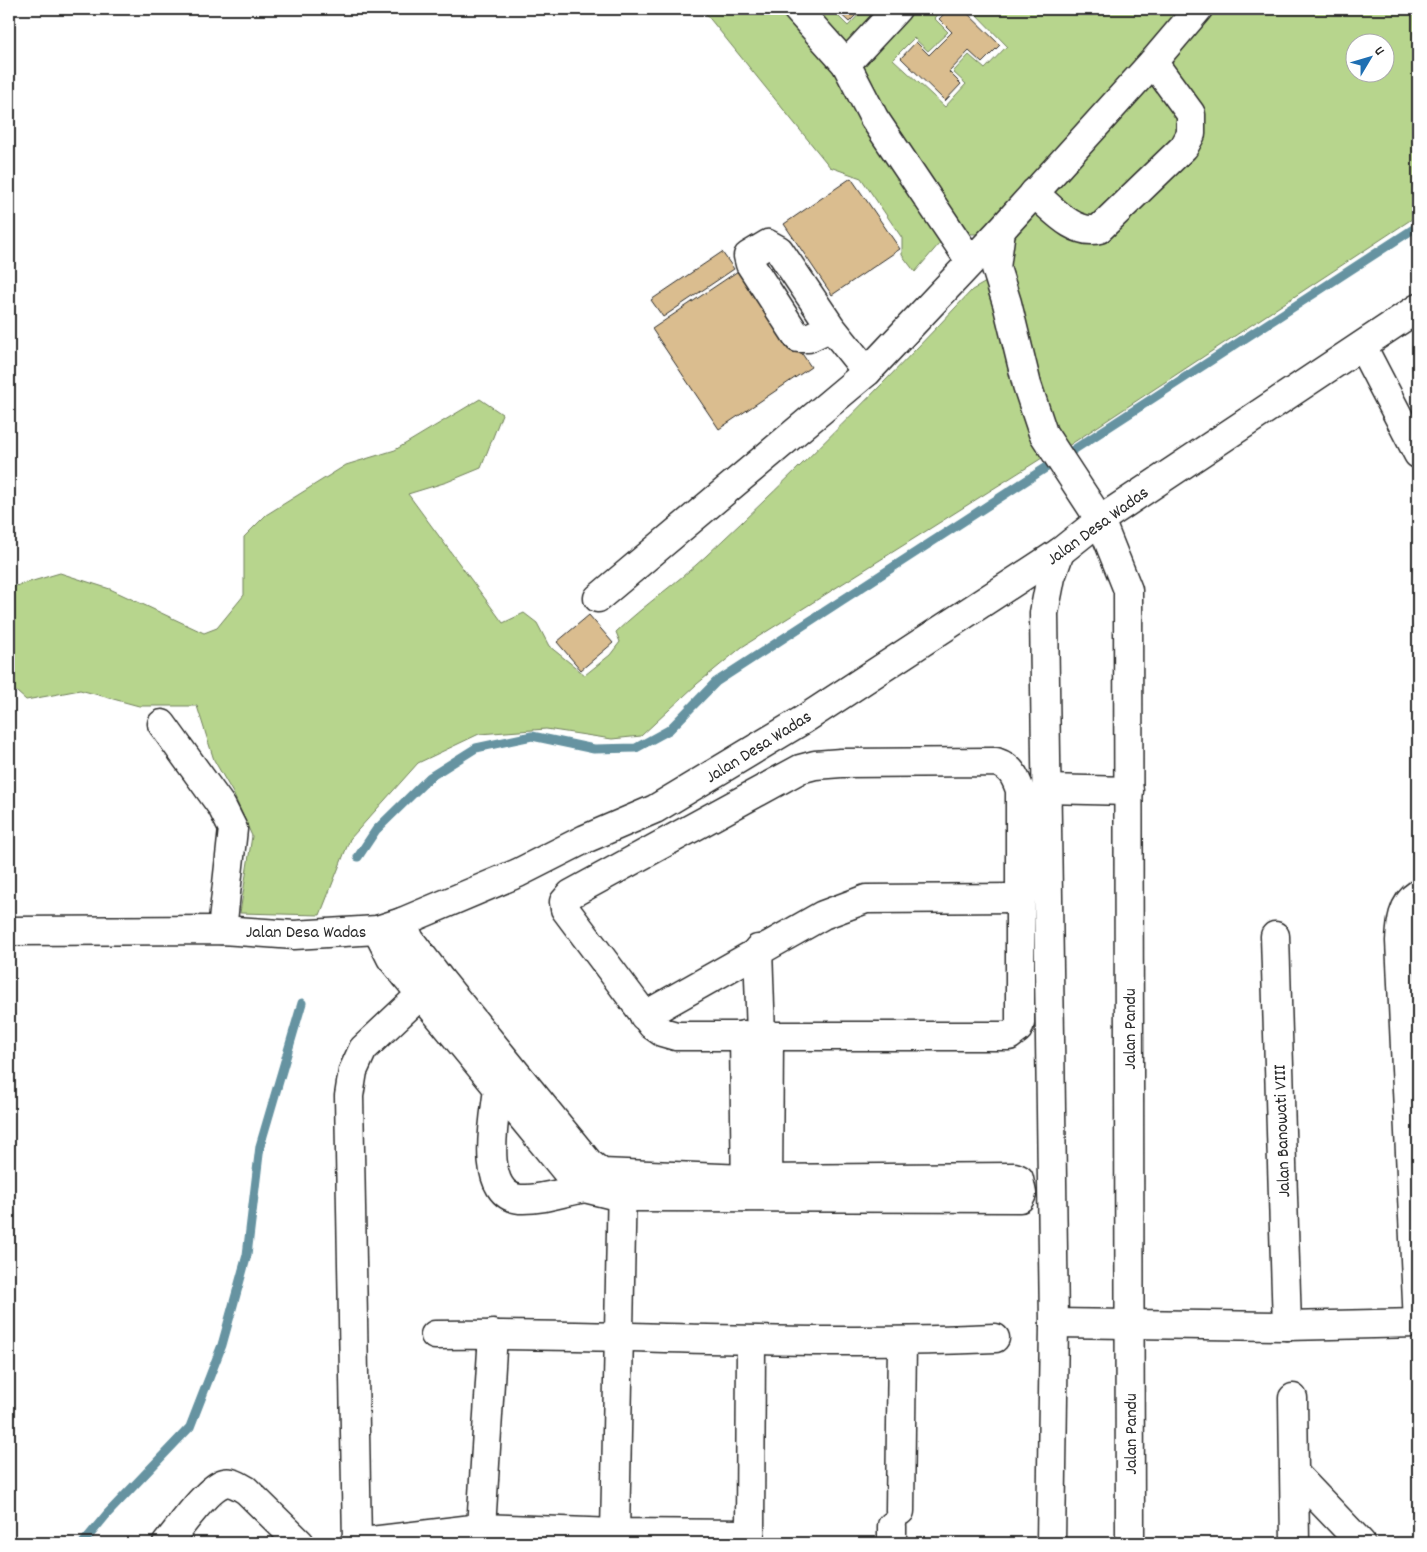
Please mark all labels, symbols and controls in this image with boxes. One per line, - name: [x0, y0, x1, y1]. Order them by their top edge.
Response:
- north arrow: [1344, 32, 1394, 82]
- text: U: [1369, 42, 1389, 60]
- street label: Jalan Desa Wadas: [1042, 481, 1155, 573]
- street label: Jalan Desa Wadas: [701, 706, 817, 791]
- street label: Jalan Desa Wadas: [246, 921, 366, 946]
- street label: Jalan Pandu: [1119, 988, 1144, 1070]
- street label: Jalan Banowati VIII: [1269, 1064, 1298, 1198]
- street label: Jalan Pandu: [1120, 1393, 1145, 1475]

